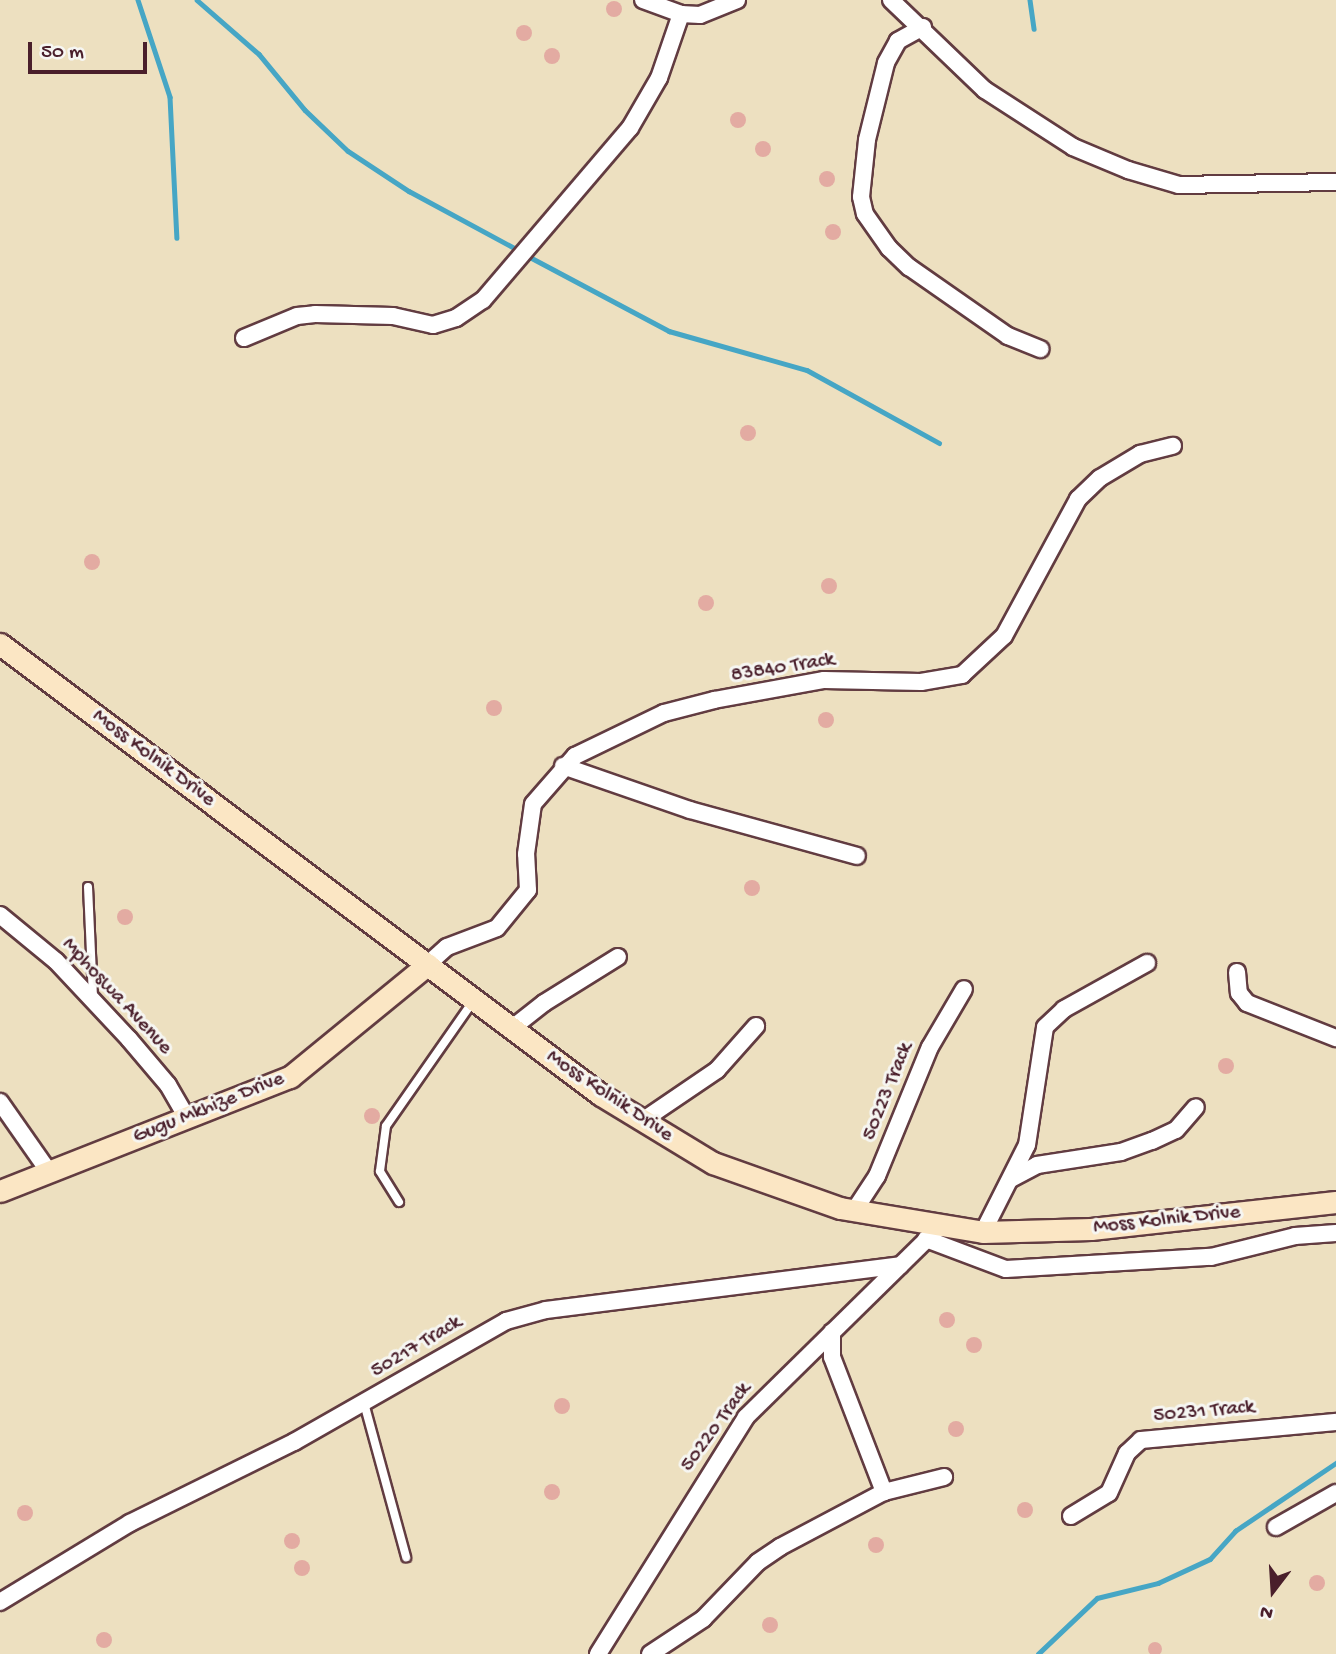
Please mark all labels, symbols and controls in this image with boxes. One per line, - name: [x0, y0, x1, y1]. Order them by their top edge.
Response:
- scale bar: [32, 28, 150, 72]
- text: 50 m: [41, 41, 84, 66]
- street label: 83840 Track: [729, 648, 837, 690]
- street label: Moss Kolnik Drive: [86, 705, 220, 813]
- street label: Mphoswa Avenue: [55, 933, 177, 1061]
- street label: 50223 Track: [858, 1039, 920, 1145]
- street label: Moss Kolnik Drive: [541, 1045, 677, 1149]
- street label: Gugu Mkhize Drive: [130, 1067, 288, 1151]
- street label: Moss Kolnik Drive: [1092, 1201, 1242, 1241]
- street label: 50217 Track: [367, 1311, 467, 1385]
- street label: 50220 Track: [676, 1378, 758, 1478]
- street label: 50231 Track: [1152, 1396, 1256, 1430]
- north arrow: [1238, 1556, 1308, 1626]
- text: N: [1257, 1599, 1276, 1624]

